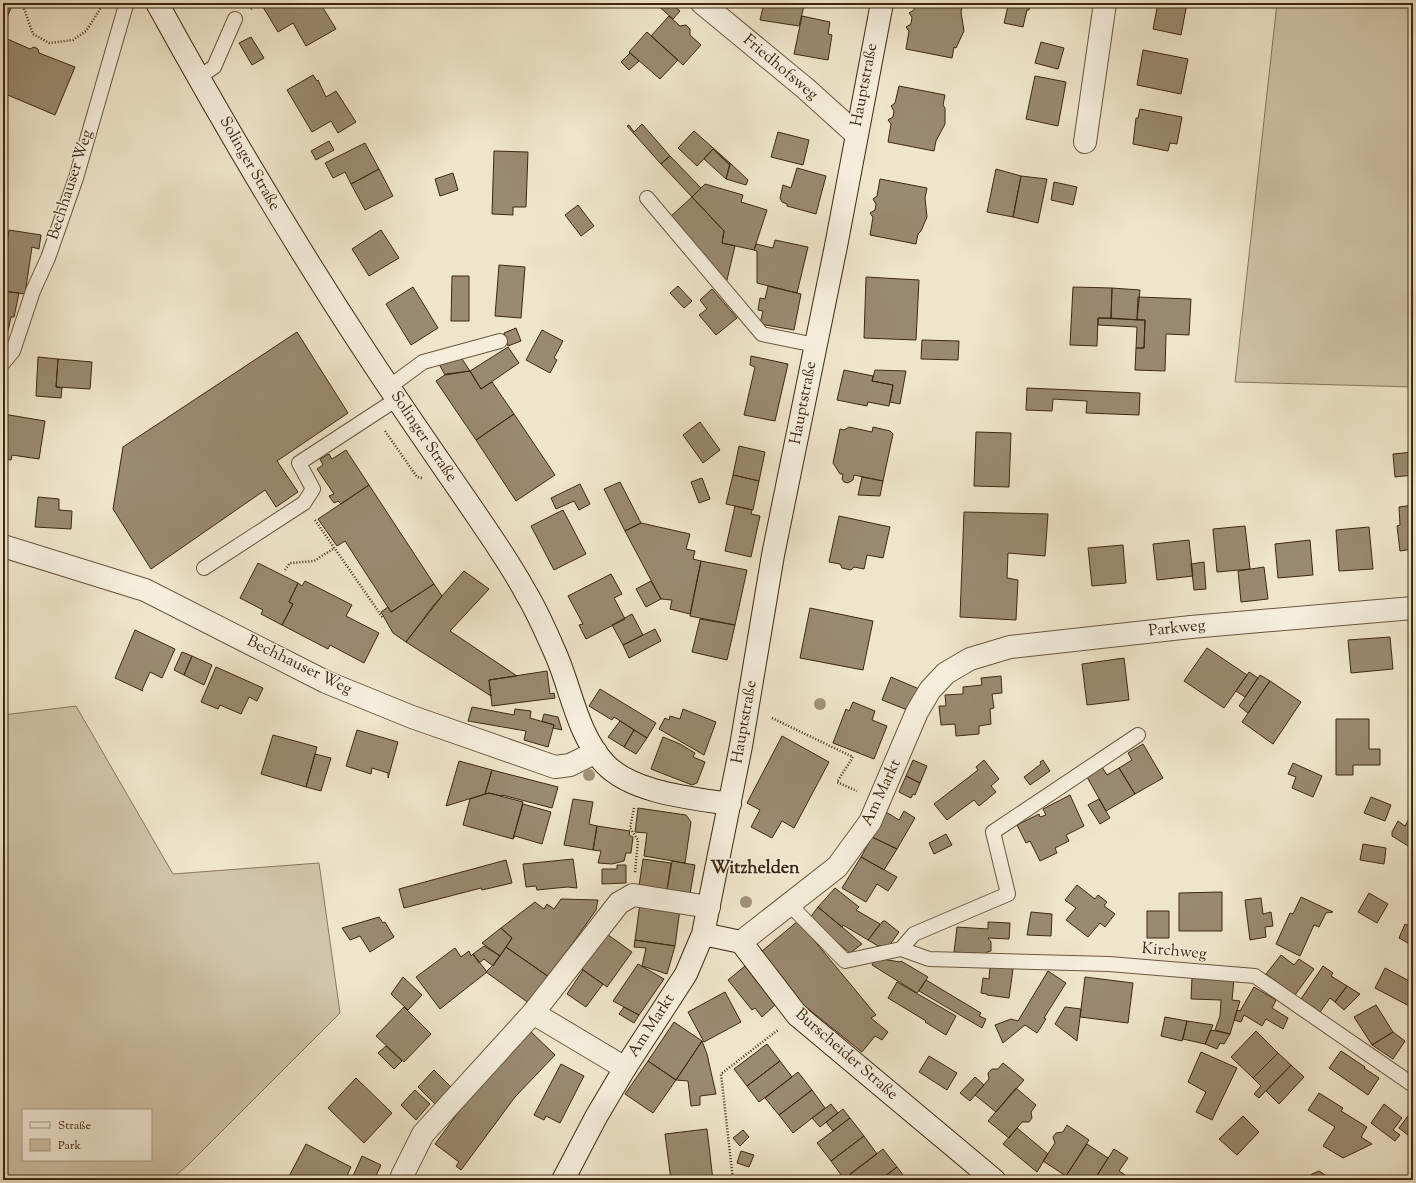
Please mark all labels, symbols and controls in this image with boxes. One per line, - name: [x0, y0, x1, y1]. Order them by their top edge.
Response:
- street label: Friedhofsweg: [737, 30, 823, 107]
- street label: Hauptstraße: [846, 41, 884, 129]
- street label: Solinger Straße: [213, 113, 285, 215]
- street label: Bechhauser Weg: [42, 127, 100, 243]
- street label: Hauptstraße: [785, 359, 823, 447]
- street label: Solinger Straße: [384, 387, 462, 487]
- street label: Parkweg: [1147, 615, 1207, 643]
- street label: Bechhauser Weg: [243, 631, 356, 702]
- street label: Hauptstraße: [726, 678, 764, 766]
- street label: Am Markt: [856, 755, 908, 830]
- district label: Witzhelden: [710, 856, 800, 882]
- street label: Kirchweg: [1141, 938, 1208, 966]
- street label: Am Markt: [623, 989, 681, 1062]
- street label: Burscheider Straße: [789, 1004, 903, 1106]
- legend: [22, 1109, 152, 1161]
- text: Straße: [58, 1117, 92, 1135]
- text: Park: [58, 1137, 81, 1155]

